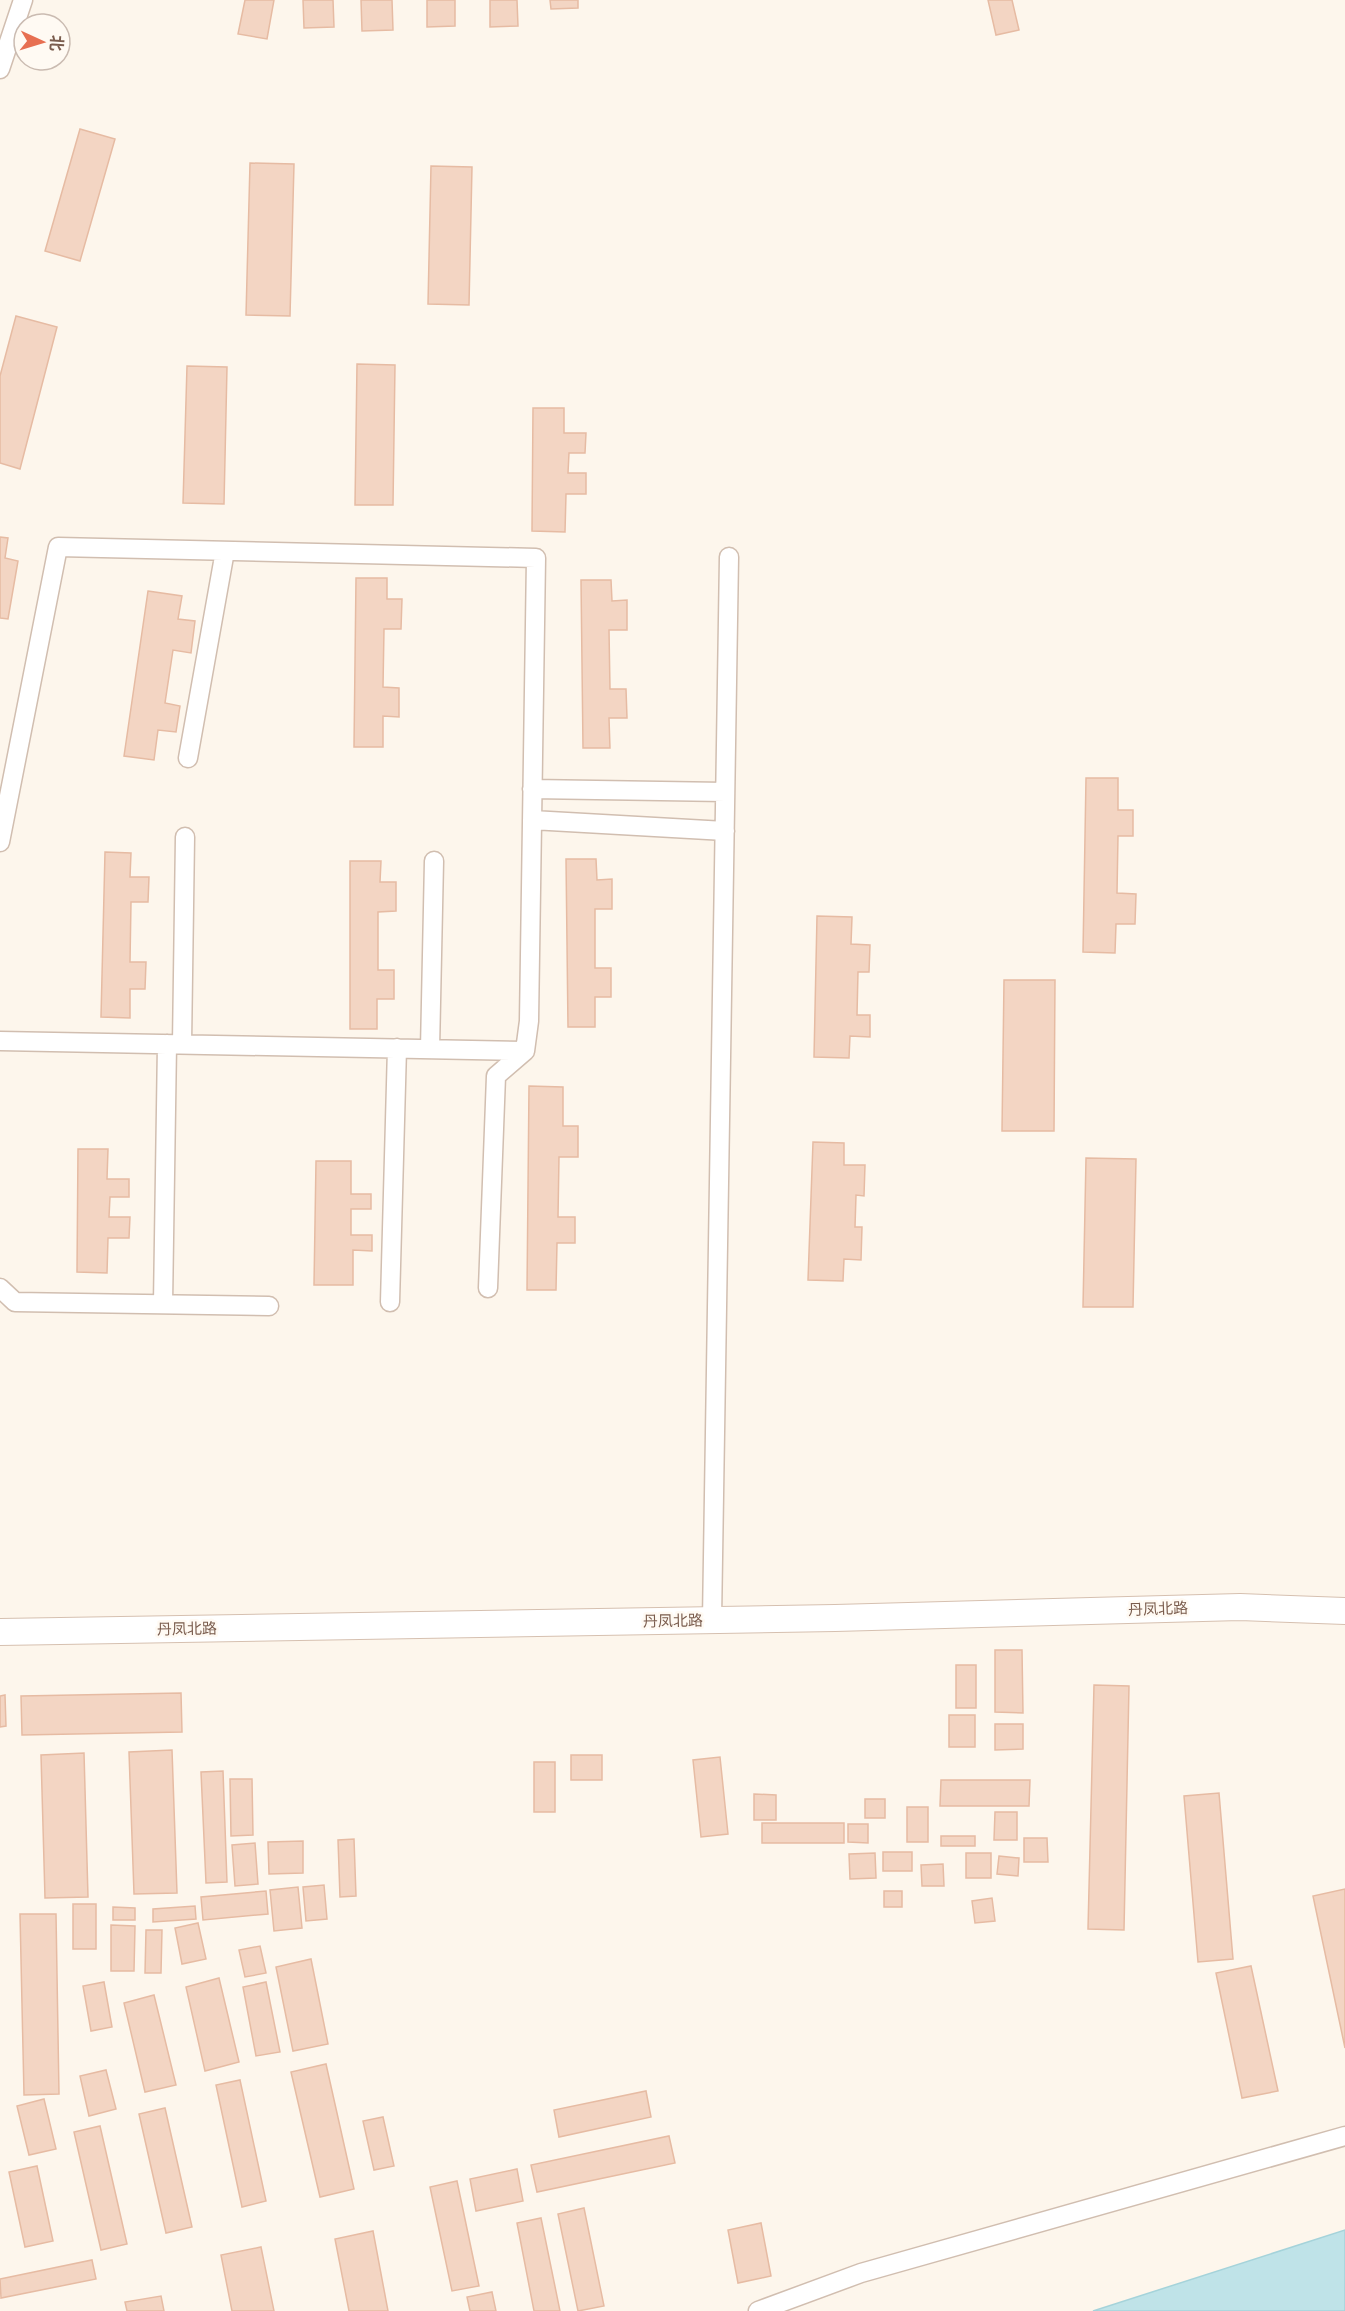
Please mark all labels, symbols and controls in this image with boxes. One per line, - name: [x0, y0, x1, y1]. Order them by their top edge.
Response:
- north arrow: [12, 12, 72, 72]
- text: 北: [46, 34, 67, 52]
- street label: 丹凤北路: [1128, 1599, 1188, 1619]
- street label: 丹凤北路: [643, 1611, 703, 1631]
- street label: 丹凤北路: [157, 1619, 217, 1639]

